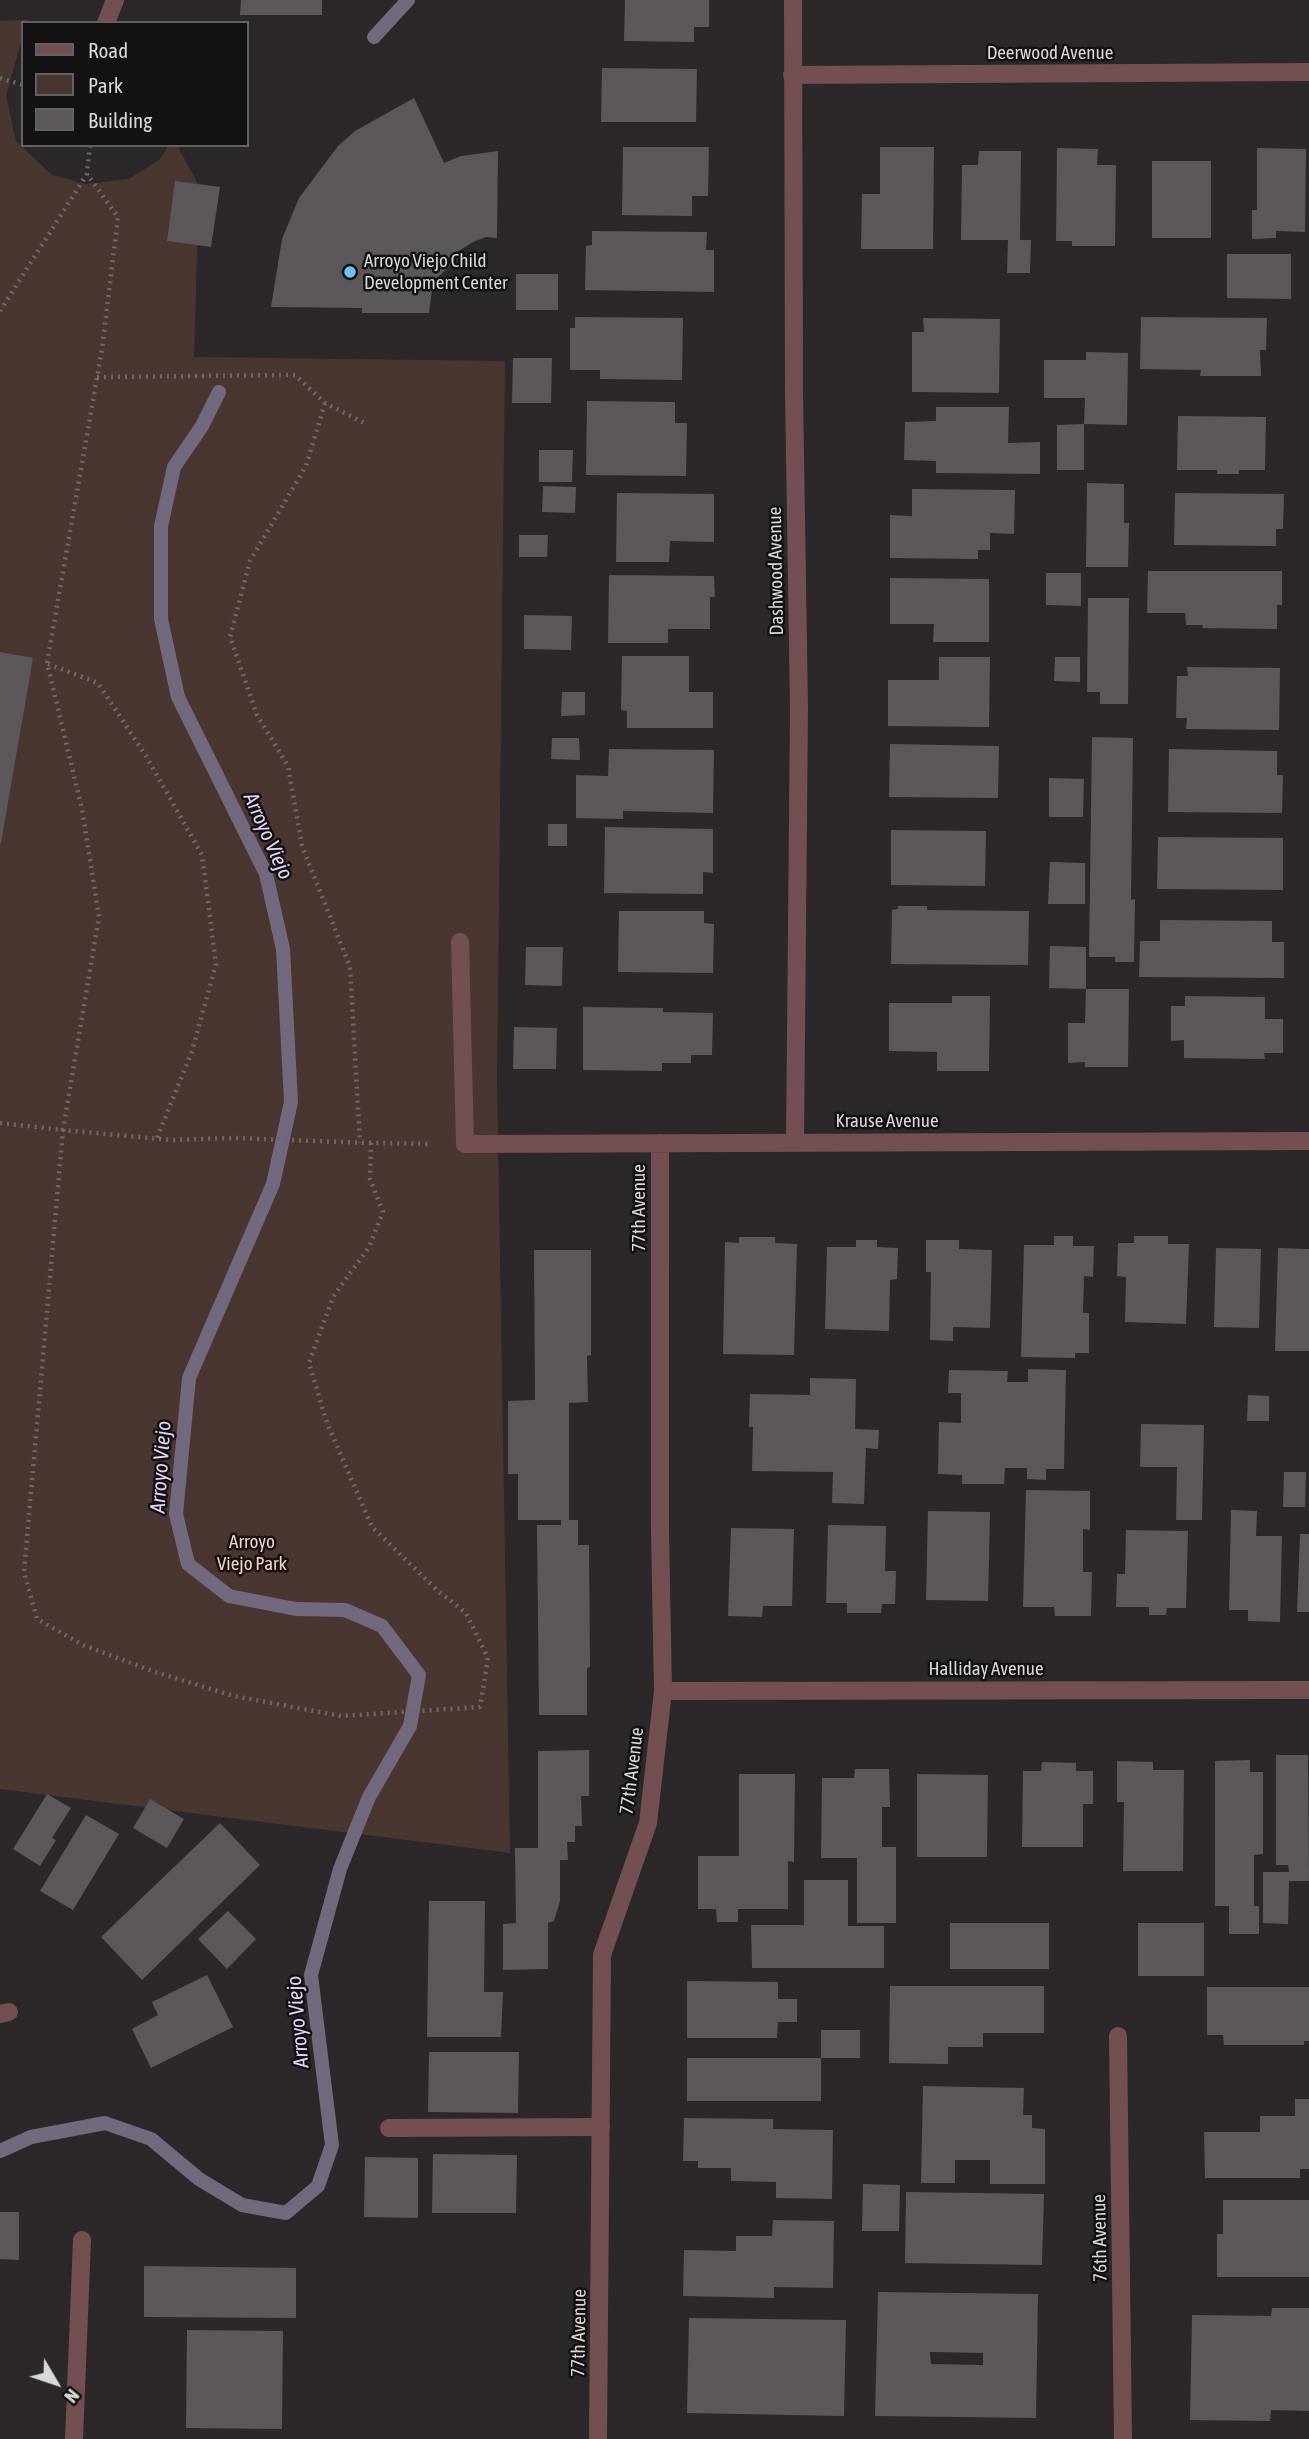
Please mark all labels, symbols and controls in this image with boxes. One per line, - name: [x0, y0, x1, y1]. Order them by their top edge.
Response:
- legend: [21, 21, 248, 147]
- text: Road: [88, 38, 128, 62]
- street label: Deerwood Avenue: [987, 42, 1113, 64]
- text: Park: [88, 73, 123, 97]
- text: Building: [88, 108, 152, 132]
- place label: Arroyo Viejo Child Development Center: [364, 250, 508, 294]
- marker: Arroyo Viejo Child Development Center: [342, 264, 358, 280]
- street label: Dashwood Avenue: [763, 507, 789, 635]
- water label: Arroyo Viejo: [238, 789, 298, 883]
- street label: Krause Avenue: [835, 1110, 939, 1132]
- street label: 77th Avenue: [628, 1164, 650, 1252]
- water label: Arroyo Viejo: [145, 1420, 177, 1514]
- park label: Arroyo Viejo Park: [217, 1531, 287, 1575]
- street label: Halliday Avenue: [928, 1658, 1044, 1680]
- street label: 77th Avenue: [615, 1726, 649, 1816]
- water label: Arroyo Viejo: [281, 1975, 315, 2069]
- street label: 76th Avenue: [1088, 2194, 1112, 2282]
- street label: 77th Avenue: [567, 2289, 591, 2377]
- north arrow: [21, 2348, 91, 2418]
- text: N: [60, 2385, 84, 2407]

